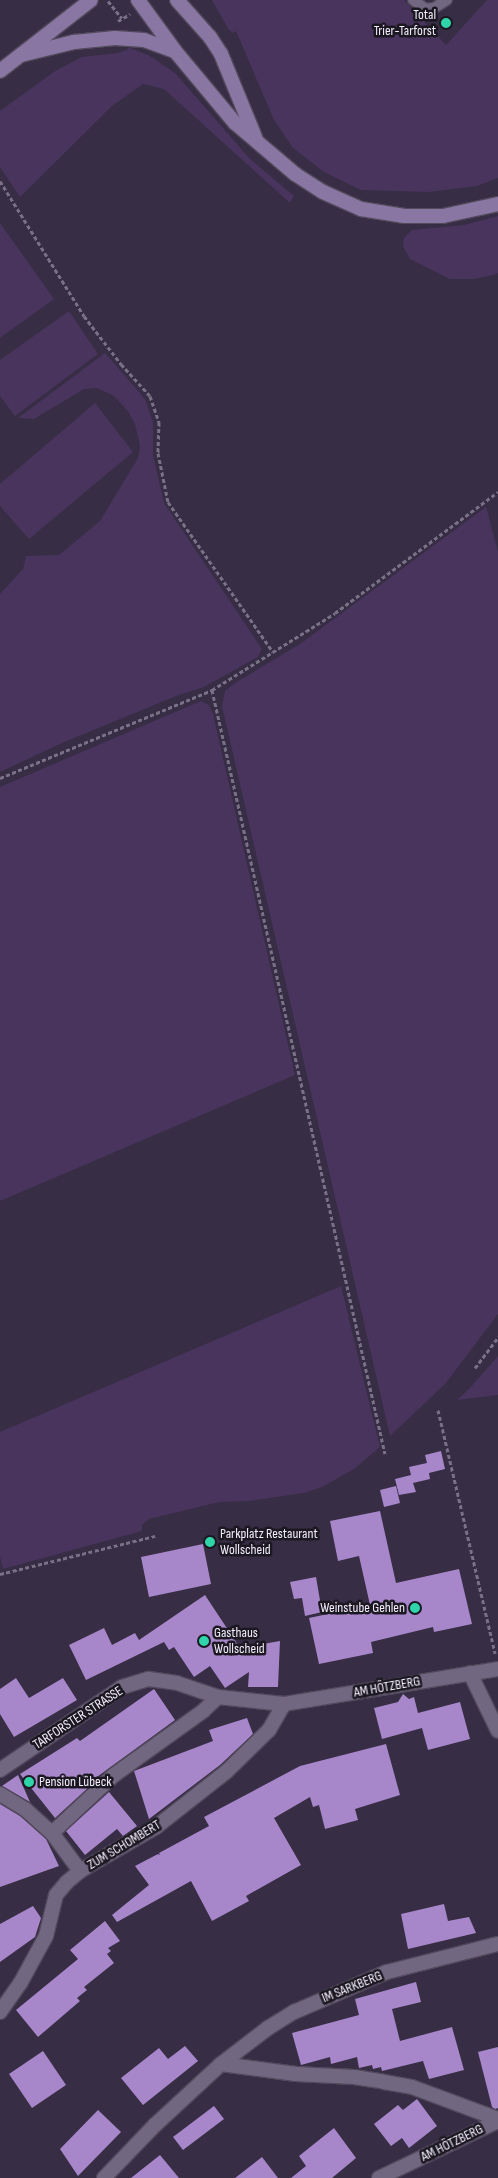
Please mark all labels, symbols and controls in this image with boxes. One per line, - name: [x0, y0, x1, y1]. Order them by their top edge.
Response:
- place label: Total Trier-Tarforst: [374, 7, 436, 40]
- marker: Total Trier-Tarforst: [440, 17, 452, 29]
- place label: Parkplatz Restaurant Wollscheid: [220, 1526, 318, 1558]
- marker: Parkplatz Restaurant Wollscheid: [204, 1536, 216, 1548]
- place label: Weinstube Gehlen: [320, 1600, 405, 1616]
- marker: Weinstube Gehlen: [409, 1602, 421, 1614]
- place label: Gasthaus Wollscheid: [214, 1625, 265, 1658]
- marker: Gasthaus Wollscheid: [198, 1635, 210, 1647]
- street label: AM HÖTZBERG: [352, 1673, 422, 1701]
- street label: TARFORSTER STRASSE: [30, 1683, 126, 1753]
- place label: Pension Lübeck: [39, 1774, 112, 1790]
- marker: Pension Lübeck: [23, 1776, 35, 1788]
- street label: ZUM SCHOMBERT: [84, 1817, 164, 1873]
- street label: IM SARKBERG: [319, 1967, 385, 2007]
- street label: AM HÖTZBERG: [418, 2121, 486, 2165]

